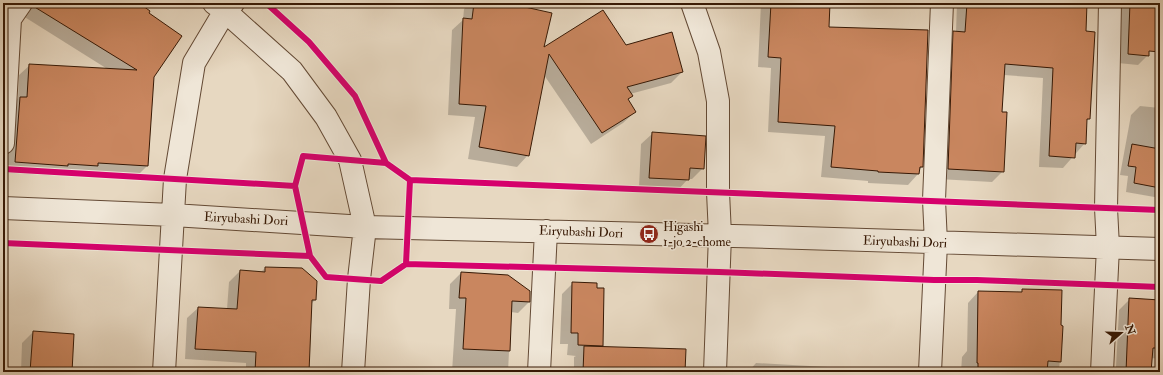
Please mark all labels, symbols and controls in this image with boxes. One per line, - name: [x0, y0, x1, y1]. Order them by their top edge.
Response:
- street label: Eiryubashi Dori: [203, 209, 289, 230]
- place label: Higashi 1-jo 2-chome: [663, 219, 732, 250]
- street label: Eiryubashi Dori: [539, 223, 624, 242]
- bus stop icon: Higashi 1-jo 2-chome: [638, 223, 660, 245]
- street label: Eiryubashi Dori: [863, 233, 948, 252]
- north arrow: [1101, 313, 1141, 353]
- text: N: [1122, 322, 1138, 338]

